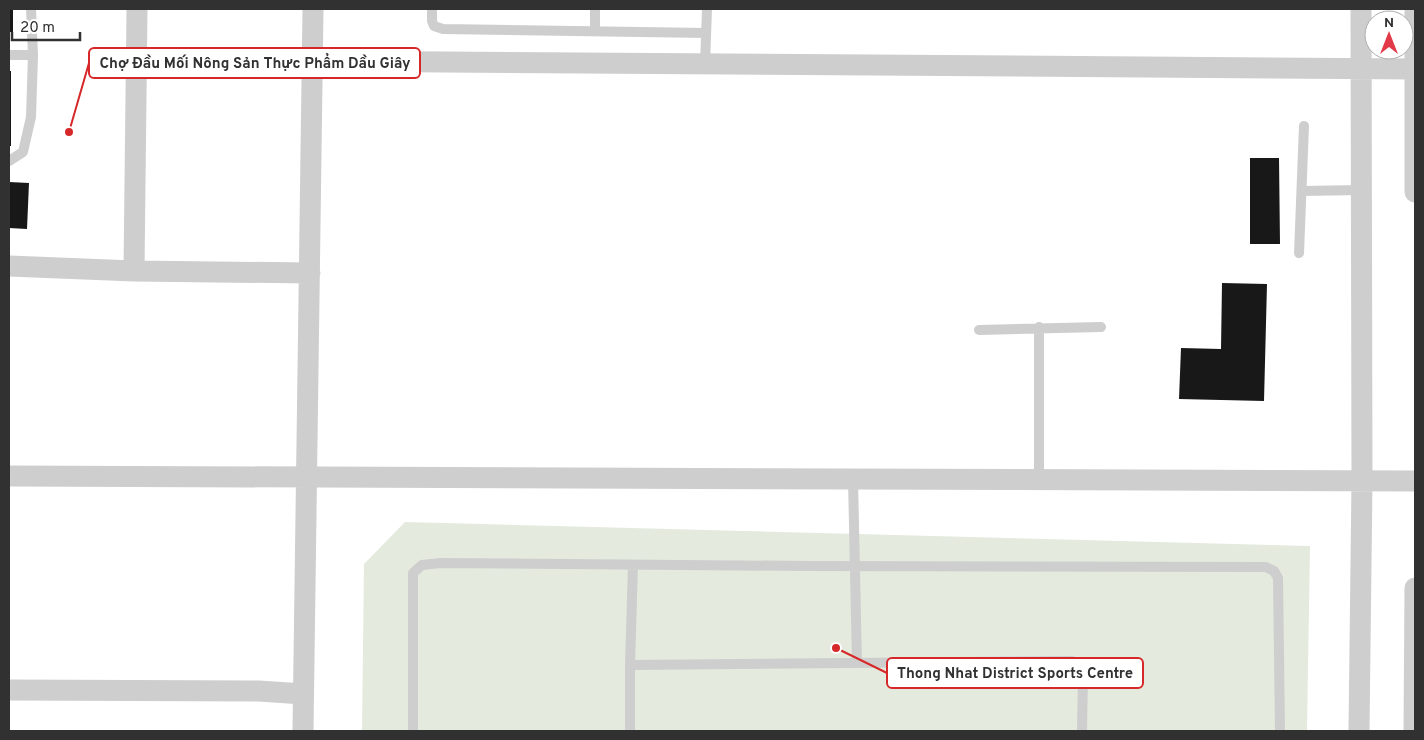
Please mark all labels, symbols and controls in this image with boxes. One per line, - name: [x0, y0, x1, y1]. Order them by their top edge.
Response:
- scale bar: [12, 10, 80, 42]
- north arrow: [1364, 10, 1414, 60]
- text: N: [1384, 15, 1394, 32]
- text: 20 m: [20, 19, 55, 38]
- callout: Chợ Đầu Mối Nông Sản Thực Phẩm Dầu Giây: [89, 48, 420, 78]
- text: Chợ Đầu Mối Nông Sản Thực Phẩm Dầu Giây: [99, 53, 411, 74]
- callout: Thong Nhat District Sports Centre: [887, 658, 1143, 688]
- text: Thong Nhat District Sports Centre: [897, 665, 1133, 684]

